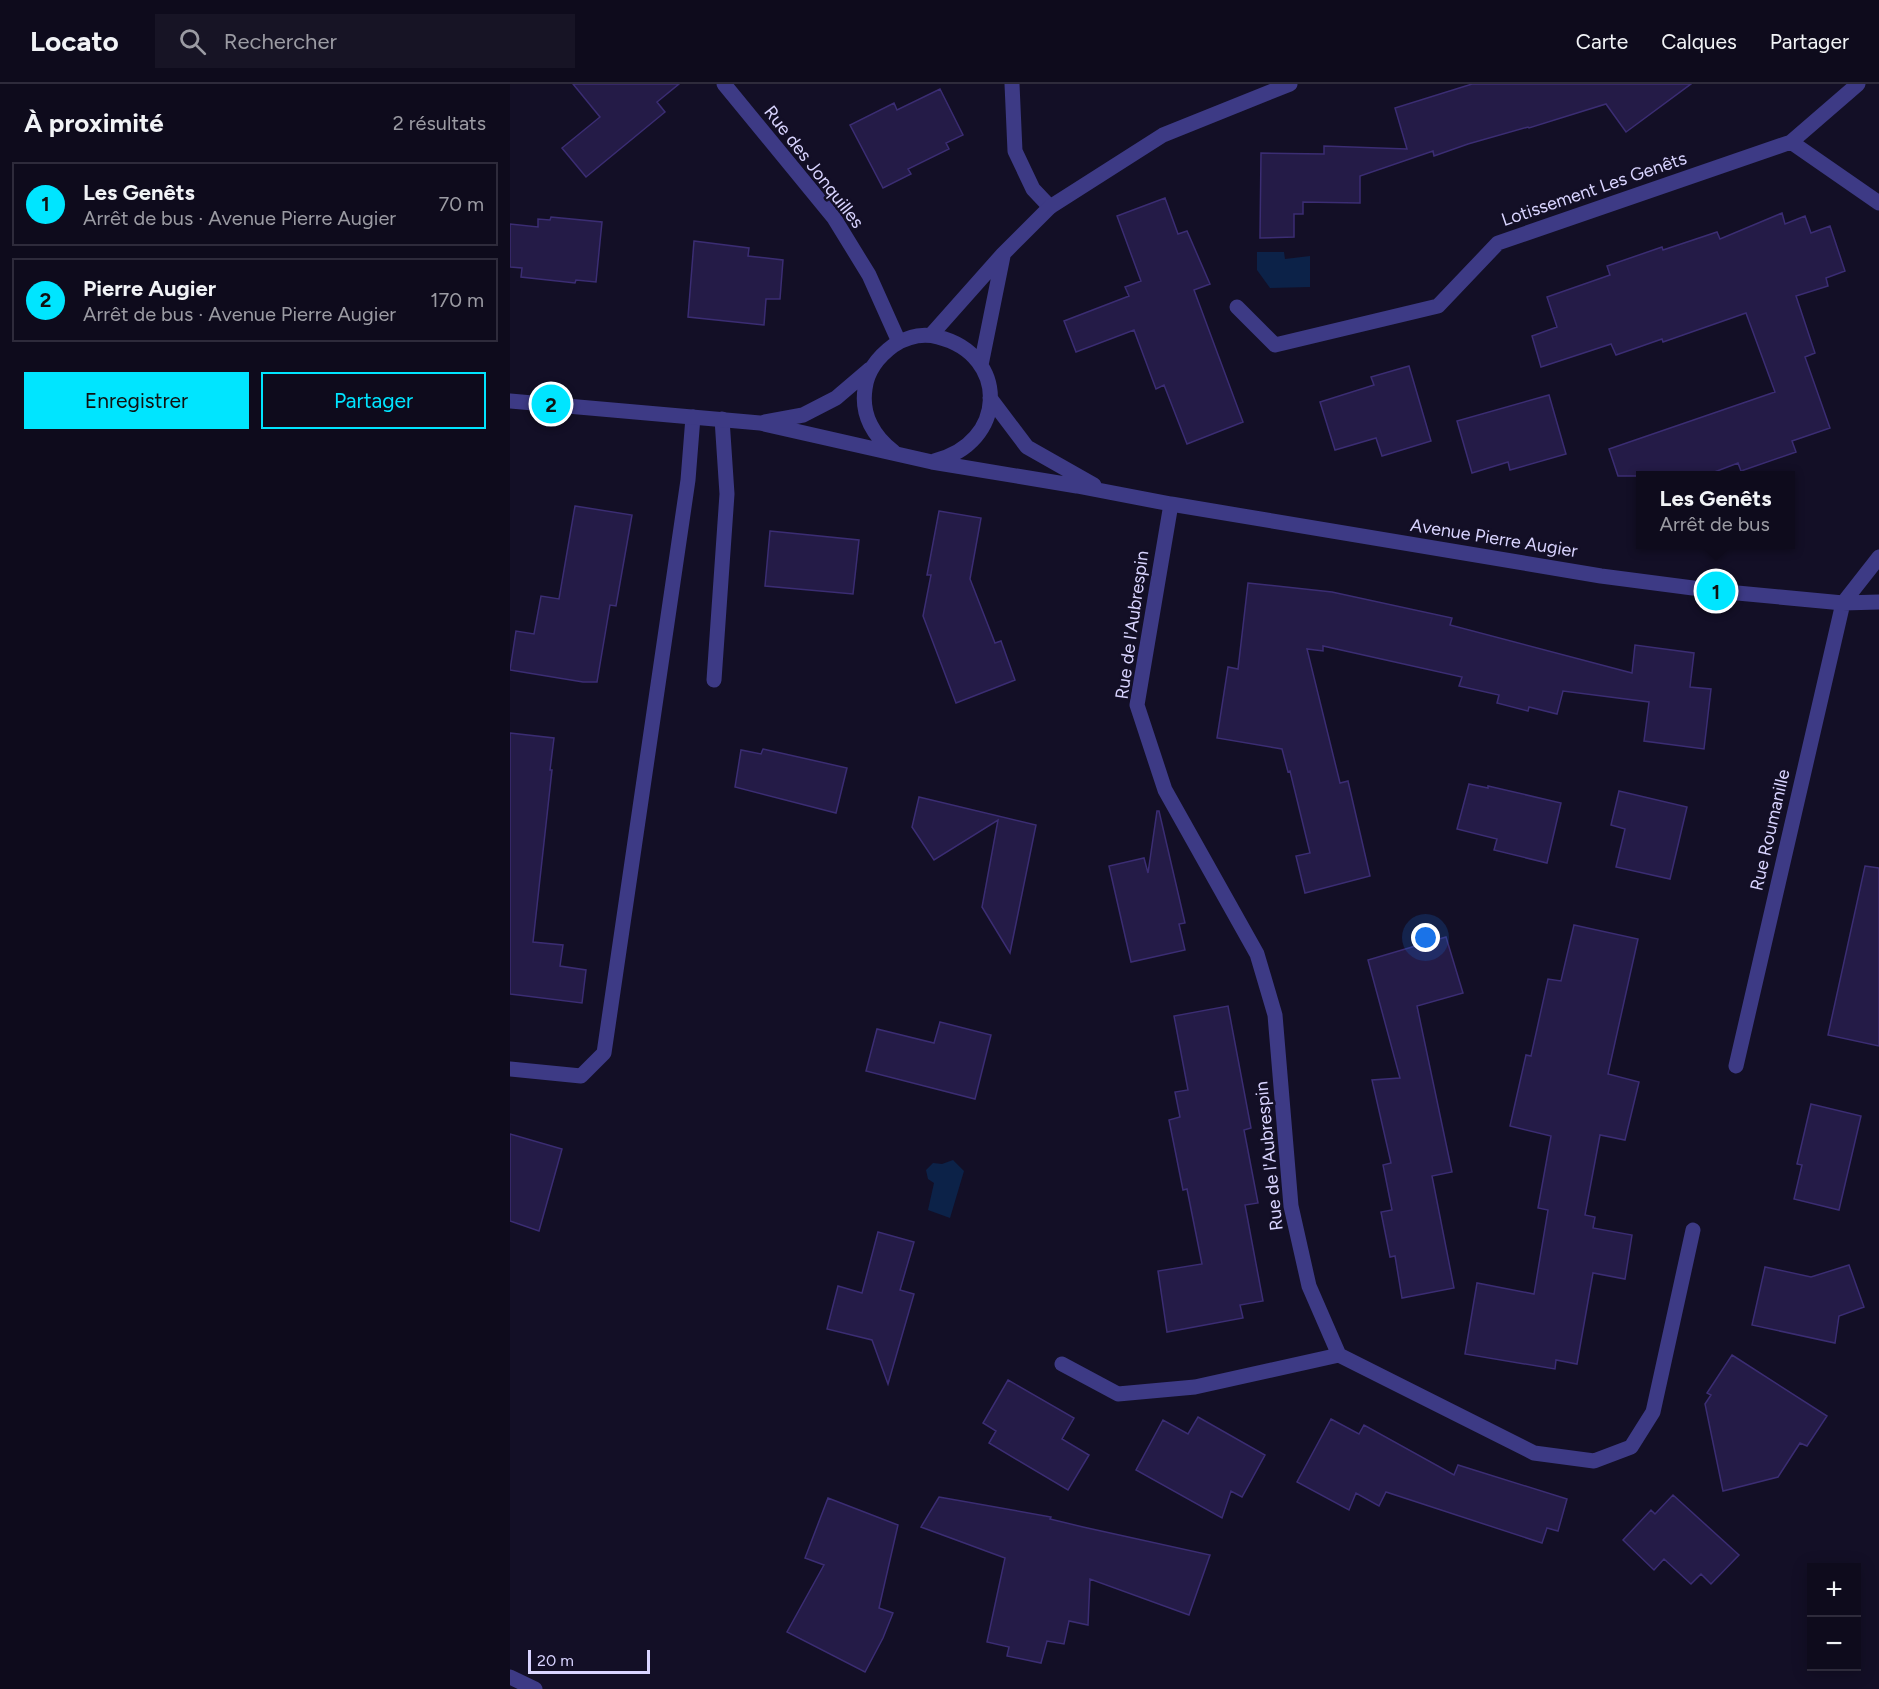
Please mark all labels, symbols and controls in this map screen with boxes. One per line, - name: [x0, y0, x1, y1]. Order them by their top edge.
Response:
- search box: [155, 14, 575, 68]
- text: Locato: [30, 24, 119, 58]
- icon: search: [176, 25, 209, 58]
- text: Rechercher: [224, 28, 337, 55]
- text: Carte: [1576, 29, 1628, 54]
- text: Calques: [1661, 29, 1737, 54]
- text: Partager: [1770, 29, 1849, 54]
- street label: Rue des Jonquilles: [759, 101, 869, 233]
- text: À proximité: [24, 107, 164, 139]
- text: 2 résultats: [393, 111, 486, 135]
- street label: Lotissement Les Genêts: [1498, 147, 1690, 231]
- text: Les Genêts: [83, 179, 195, 206]
- text: 1: [41, 192, 50, 216]
- text: 70 m: [438, 192, 484, 216]
- text: Arrêt de bus · Avenue Pierre Augier: [83, 206, 396, 230]
- text: Pierre Augier: [83, 275, 216, 302]
- text: 2: [40, 288, 51, 312]
- text: 170 m: [430, 288, 484, 312]
- text: Arrêt de bus · Avenue Pierre Augier: [83, 302, 396, 326]
- button: Enregistrer: [24, 372, 249, 429]
- button: Partager: [261, 372, 486, 429]
- pin: 2: [532, 382, 570, 426]
- popup: [1636, 471, 1795, 549]
- text: Les Genêts: [1660, 485, 1771, 512]
- text: Arrêt de bus: [1660, 512, 1770, 536]
- street label: Avenue Pierre Augier: [1409, 514, 1579, 562]
- street label: Rue de l'Aubrespin: [1111, 549, 1153, 701]
- pin: 1: [1696, 568, 1736, 614]
- street label: Rue Roumanille: [1745, 767, 1795, 893]
- your location: [1411, 923, 1440, 952]
- street label: Rue de l'Aubrespin: [1250, 1080, 1288, 1232]
- map controls: [1807, 1563, 1861, 1671]
- button: +: [1807, 1563, 1861, 1617]
- button: −: [1807, 1617, 1861, 1671]
- scale bar: [528, 1647, 650, 1674]
- text: 20 m: [537, 1651, 574, 1670]

